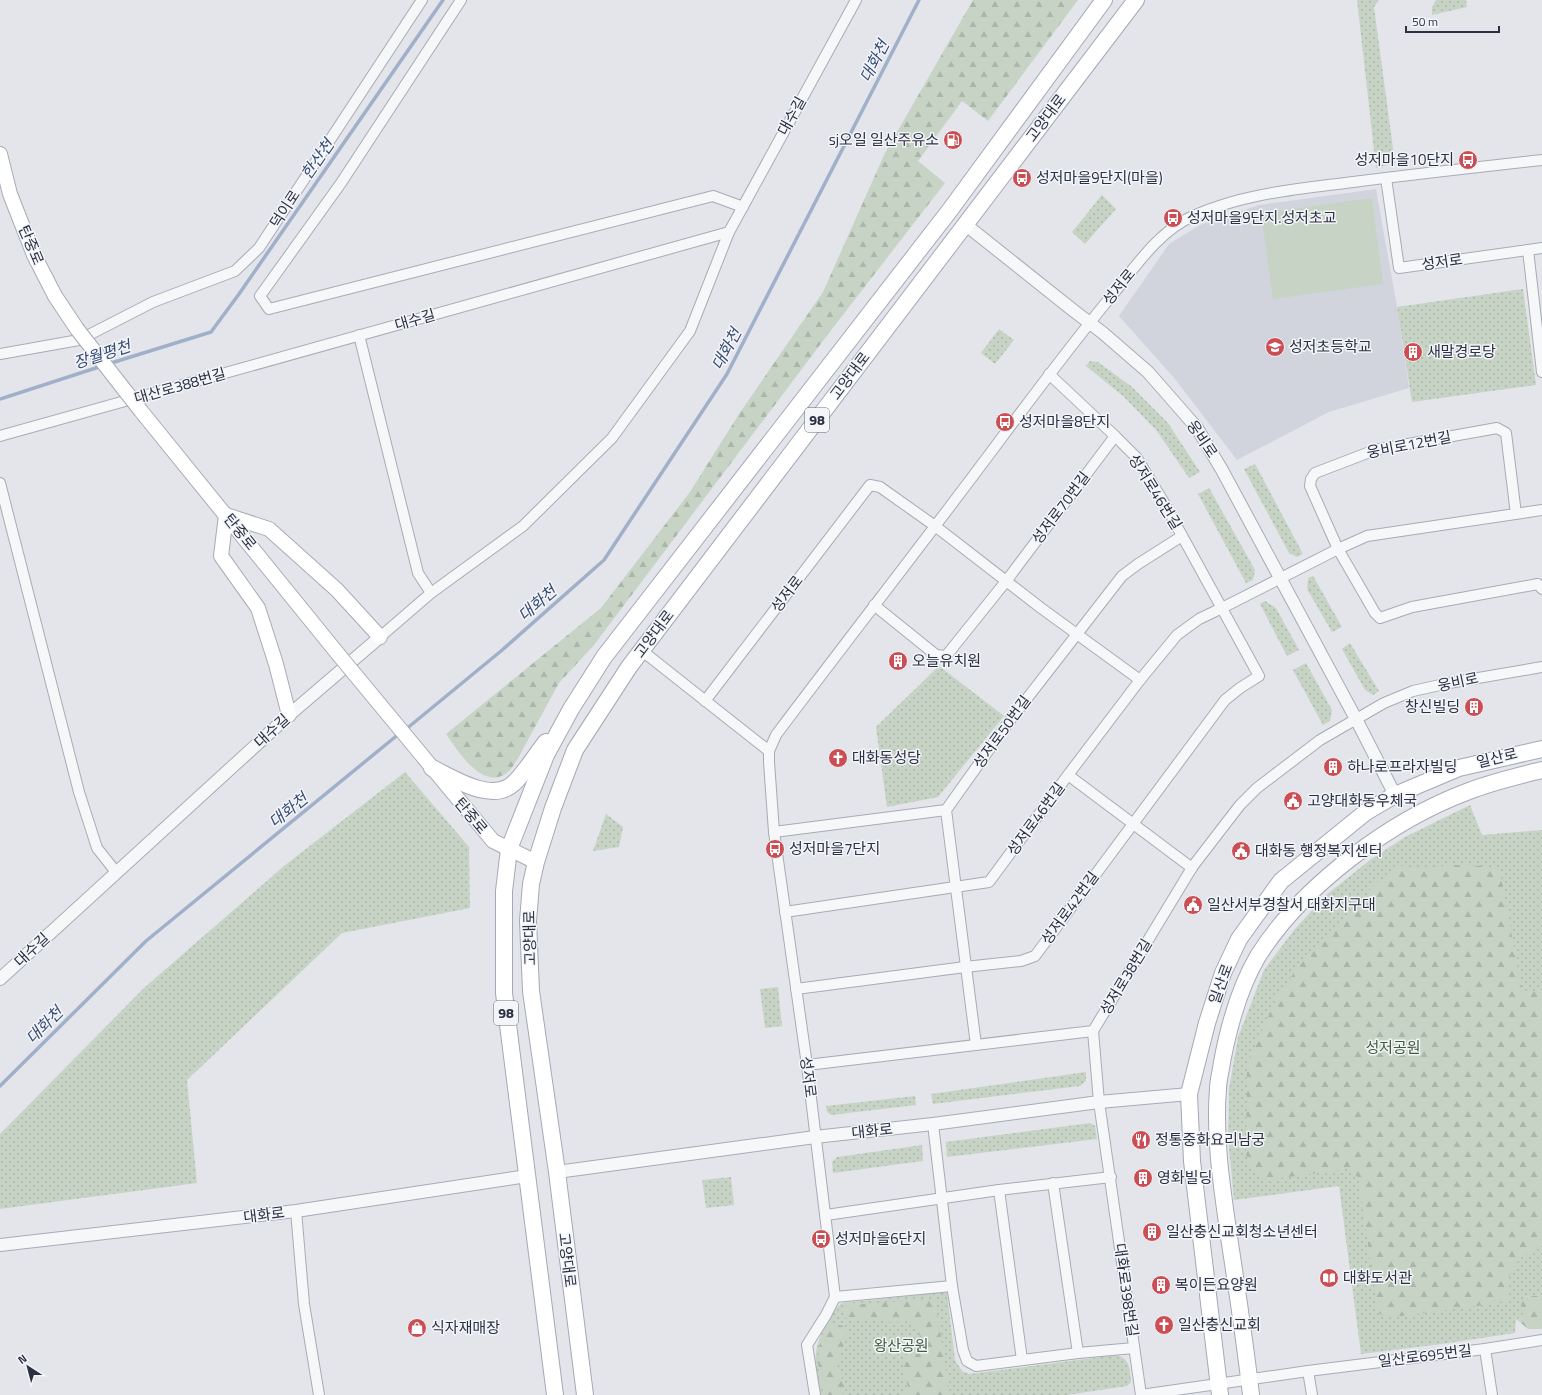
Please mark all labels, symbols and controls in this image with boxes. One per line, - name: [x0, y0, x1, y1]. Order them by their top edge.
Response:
- scale bar: [1406, 8, 1499, 34]
- text: 50 m: [1412, 12, 1438, 31]
- water label: 대화천: [853, 34, 896, 86]
- street label: 고양대로: [1020, 89, 1071, 147]
- street label: 대수길: [771, 92, 812, 139]
- place label: sj오일 일산주유소: [829, 128, 939, 151]
- fuel station icon: sj오일 일산주유소: [942, 129, 964, 151]
- water label: 한산천: [295, 132, 341, 184]
- place label: 성저마을10단지: [1354, 148, 1454, 171]
- bus stop icon: 성저마을10단지: [1457, 149, 1479, 171]
- place label: 성저마을9단지(마을): [1036, 166, 1163, 189]
- bus stop icon: 성저마을9단지(마을): [1011, 167, 1033, 189]
- street label: 덕이로: [264, 185, 306, 232]
- place label: 성저마을9단지.성저초교: [1187, 206, 1337, 229]
- bus stop icon: 성저마을9단지.성저초교: [1162, 207, 1184, 229]
- street label: 탄중로: [13, 221, 50, 268]
- street label: 성저로: [1420, 247, 1464, 276]
- street label: 성저로: [1097, 263, 1141, 310]
- street label: 대수길: [392, 303, 438, 336]
- water label: 대화천: [705, 322, 748, 374]
- water label: 장월평천: [70, 333, 136, 375]
- place label: 성저초등학교: [1289, 335, 1372, 358]
- school or university icon: 성저초등학교: [1264, 336, 1286, 358]
- place label: 새말경로당: [1427, 340, 1496, 363]
- building icon: 새말경로당: [1402, 341, 1424, 363]
- street label: 고양대로: [824, 347, 875, 405]
- street label: 대산로388번길: [131, 361, 228, 410]
- road number: 98: [805, 408, 829, 432]
- place label: 성저마을8단지: [1019, 410, 1110, 433]
- bus stop icon: 성저마을8단지: [994, 411, 1016, 433]
- street label: 웅비로: [1181, 415, 1224, 462]
- street label: 웅비로12번길: [1365, 425, 1453, 464]
- street label: 성저로46번길: [1123, 449, 1188, 534]
- street label: 성저로70번길: [1026, 467, 1096, 549]
- street label: 탄중로: [218, 508, 262, 555]
- street label: 성저로: [765, 570, 808, 617]
- water label: 대화천: [512, 578, 563, 627]
- street label: 고양대로: [628, 605, 679, 663]
- place label: 오늘유치원: [912, 649, 981, 672]
- building icon: 오늘유치원: [887, 650, 909, 672]
- street label: 웅비로: [1435, 666, 1481, 697]
- street label: 성저로50번길: [967, 690, 1036, 773]
- place label: 창신빌딩: [1405, 695, 1460, 718]
- building icon: 창신빌딩: [1463, 696, 1485, 718]
- street label: 대수길: [249, 708, 295, 753]
- street label: 일산로: [1474, 741, 1520, 774]
- place label: 대화동성당: [852, 746, 921, 769]
- church icon: 대화동성당: [827, 747, 849, 769]
- place label: 하나로프라자빌딩: [1347, 755, 1457, 778]
- building icon: 하나로프라자빌딩: [1322, 756, 1344, 778]
- street label: 성저로46번길: [1001, 777, 1070, 860]
- water label: 대화천: [263, 785, 314, 833]
- place label: 고양대화동우체국: [1307, 789, 1417, 812]
- public building icon: 고양대화동우체국: [1282, 790, 1304, 812]
- street label: 탄중로: [449, 792, 494, 839]
- place label: 성저마을7단지: [789, 837, 880, 860]
- bus stop icon: 성저마을7단지: [764, 838, 786, 860]
- place label: 대화동 행정복지센터: [1255, 839, 1383, 862]
- public building icon: 대화동 행정복지센터: [1230, 840, 1252, 862]
- street label: 성저로42번길: [1035, 866, 1104, 949]
- place label: 일산서부경찰서 대화지구대: [1207, 893, 1376, 916]
- public building icon: 일산서부경찰서 대화지구대: [1182, 894, 1204, 916]
- street label: 고양대로: [518, 910, 541, 966]
- street label: 대수길: [9, 927, 55, 972]
- street label: 성저로38번길: [1094, 934, 1158, 1019]
- street label: 일산로: [1203, 960, 1238, 1007]
- water label: 대화천: [20, 999, 70, 1049]
- road number: 98: [494, 1001, 518, 1025]
- park label: 성저공원: [1365, 1036, 1421, 1059]
- street label: 성저로: [795, 1055, 822, 1099]
- street label: 대화로: [850, 1117, 894, 1144]
- place label: 정통중화요리남궁: [1155, 1128, 1265, 1151]
- restaurant icon: 정통중화요리남궁: [1130, 1129, 1152, 1151]
- place label: 영화빌딩: [1157, 1166, 1212, 1189]
- building icon: 영화빌딩: [1132, 1167, 1154, 1189]
- street label: 대화로: [242, 1201, 286, 1228]
- place label: 일산충신교회청소년센터: [1166, 1220, 1318, 1243]
- building icon: 일산충신교회청소년센터: [1141, 1221, 1163, 1243]
- place label: 성저마을6단지: [835, 1227, 926, 1250]
- bus stop icon: 성저마을6단지: [810, 1228, 832, 1250]
- street label: 고양대로: [553, 1231, 582, 1289]
- street label: 대화로398번길: [1109, 1242, 1144, 1338]
- place label: 대화도서관: [1343, 1266, 1412, 1289]
- library icon: 대화도서관: [1318, 1267, 1340, 1289]
- place label: 복이든요양원: [1175, 1273, 1258, 1296]
- building icon: 복이든요양원: [1150, 1274, 1172, 1296]
- place label: 일산충신교회: [1178, 1313, 1261, 1336]
- church icon: 일산충신교회: [1153, 1314, 1175, 1336]
- place label: 식자재매장: [431, 1316, 500, 1339]
- shop icon: 식자재매장: [406, 1317, 428, 1339]
- park label: 왕산공원: [873, 1334, 929, 1357]
- street label: 일산로695번길: [1377, 1338, 1473, 1373]
- north arrow: [8, 1347, 48, 1387]
- text: N: [14, 1350, 30, 1368]

